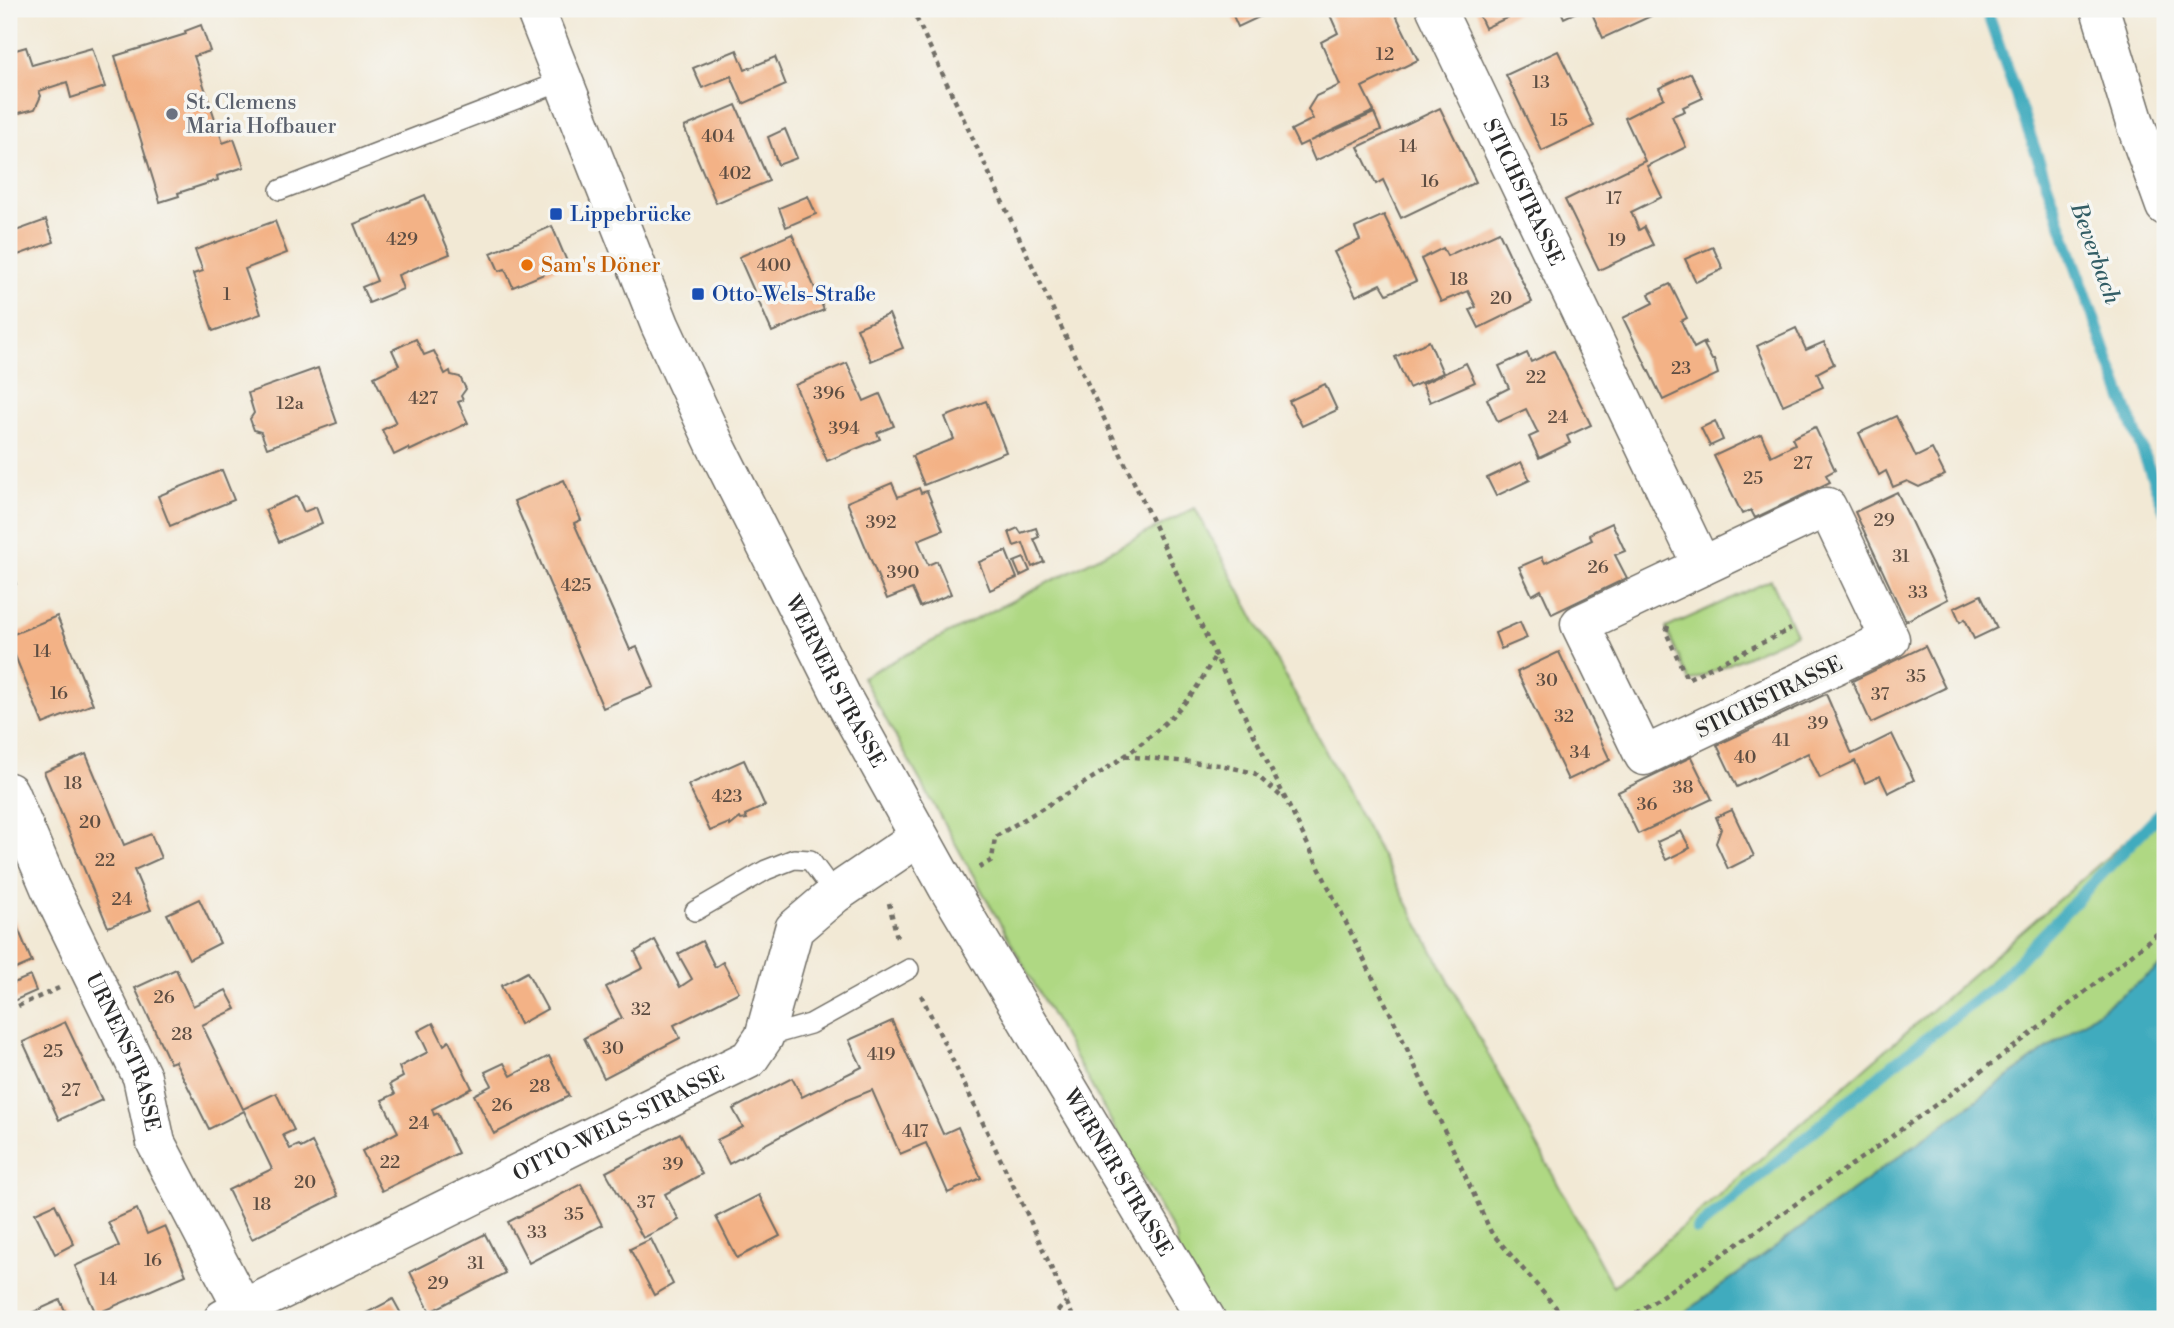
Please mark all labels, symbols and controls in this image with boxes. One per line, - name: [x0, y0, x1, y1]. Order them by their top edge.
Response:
- house number: 12: [1376, 43, 1394, 66]
- house number: 13: [1532, 71, 1550, 94]
- place label: St. Clemens Maria Hofbauer: [186, 90, 337, 140]
- marker: St. Clemens Maria Hofbauer: [164, 106, 180, 122]
- house number: 15: [1550, 109, 1568, 132]
- street label: STICHSTRASSE: [1476, 115, 1569, 270]
- house number: 404: [701, 125, 735, 148]
- house number: 14: [1399, 135, 1417, 158]
- house number: 402: [719, 162, 751, 185]
- house number: 16: [1421, 170, 1439, 193]
- house number: 17: [1606, 187, 1622, 210]
- water label: Beverbach: [2063, 198, 2126, 308]
- place label: Lippebrücke: [570, 202, 691, 228]
- marker: Lippebrücke: [548, 206, 564, 222]
- house number: 429: [386, 228, 418, 251]
- house number: 19: [1608, 229, 1626, 252]
- place label: Sam's Döner: [541, 253, 661, 279]
- house number: 400: [757, 254, 791, 277]
- marker: Sam's Döner: [519, 257, 535, 273]
- house number: 18: [1450, 268, 1468, 291]
- place label: Otto-Wels-Straße: [712, 282, 876, 308]
- house number: 1: [223, 283, 231, 306]
- marker: Otto-Wels-Straße: [690, 286, 706, 302]
- house number: 20: [1490, 287, 1512, 310]
- house number: 23: [1671, 357, 1691, 380]
- house number: 22: [1526, 366, 1546, 389]
- house number: 396: [813, 382, 845, 405]
- house number: 427: [408, 387, 438, 410]
- house number: 12a: [276, 392, 305, 415]
- house number: 24: [1547, 406, 1569, 429]
- house number: 394: [828, 417, 860, 440]
- house number: 27: [1793, 452, 1813, 475]
- house number: 25: [1743, 467, 1763, 490]
- house number: 29: [1873, 509, 1895, 532]
- house number: 392: [865, 511, 897, 534]
- house number: 31: [1892, 545, 1910, 568]
- house number: 26: [1587, 556, 1609, 579]
- house number: 390: [887, 561, 919, 584]
- house number: 425: [561, 574, 592, 597]
- house number: 33: [1908, 581, 1928, 604]
- street label: WERNER STRASSE: [779, 590, 891, 773]
- house number: 14: [33, 640, 51, 663]
- street label: STICHSTRASSE: [1692, 651, 1847, 745]
- house number: 35: [1906, 665, 1926, 688]
- house number: 30: [1536, 669, 1558, 692]
- house number: 16: [50, 682, 68, 705]
- house number: 37: [1871, 683, 1889, 706]
- house number: 32: [1554, 705, 1574, 728]
- house number: 39: [1808, 712, 1829, 735]
- house number: 41: [1772, 729, 1790, 752]
- house number: 34: [1570, 741, 1591, 764]
- house number: 40: [1734, 746, 1756, 769]
- house number: 18: [64, 772, 82, 795]
- house number: 38: [1673, 776, 1693, 799]
- house number: 423: [712, 785, 743, 808]
- house number: 36: [1637, 793, 1658, 816]
- house number: 20: [79, 811, 101, 834]
- house number: 22: [95, 849, 115, 872]
- house number: 24: [111, 888, 133, 911]
- street label: URNENSTRASSE: [79, 969, 165, 1134]
- house number: 26: [153, 986, 175, 1009]
- house number: 32: [631, 998, 651, 1021]
- house number: 28: [171, 1023, 193, 1046]
- house number: 30: [602, 1037, 624, 1060]
- house number: 25: [43, 1040, 63, 1063]
- house number: 419: [867, 1043, 895, 1066]
- street label: OTTO-WELS-STRASSE: [509, 1061, 729, 1188]
- house number: 28: [529, 1075, 551, 1098]
- house number: 27: [61, 1079, 81, 1102]
- street label: WERNER STRASSE: [1057, 1083, 1178, 1262]
- house number: 26: [491, 1094, 513, 1117]
- house number: 24: [408, 1112, 430, 1135]
- house number: 417: [902, 1120, 928, 1143]
- house number: 22: [380, 1151, 400, 1174]
- house number: 39: [663, 1153, 684, 1176]
- house number: 20: [294, 1171, 316, 1194]
- house number: 37: [637, 1191, 655, 1214]
- house number: 18: [253, 1193, 271, 1216]
- house number: 35: [564, 1203, 584, 1226]
- house number: 33: [527, 1221, 547, 1244]
- house number: 16: [144, 1249, 162, 1272]
- house number: 31: [467, 1252, 485, 1275]
- house number: 14: [99, 1268, 117, 1291]
- house number: 29: [427, 1272, 449, 1295]

